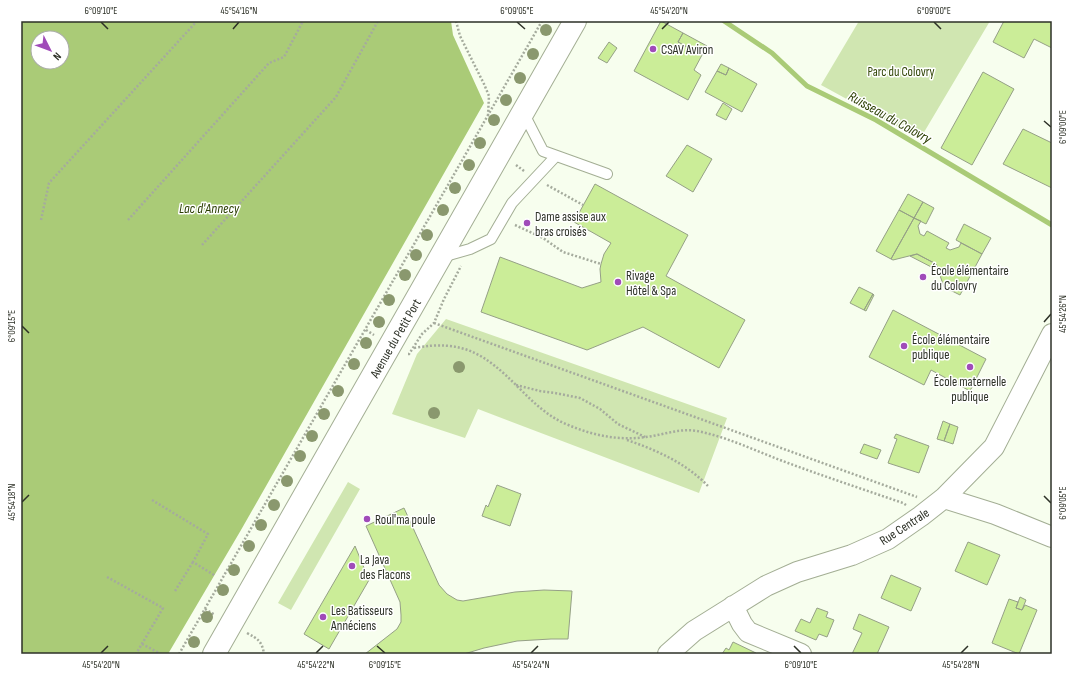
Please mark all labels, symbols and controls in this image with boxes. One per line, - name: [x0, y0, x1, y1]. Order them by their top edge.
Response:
- text: 6°09'10"E: [85, 5, 117, 17]
- text: 45°54'16"N: [221, 5, 257, 17]
- text: 6°09'05"E: [500, 5, 534, 17]
- text: 45°54'20"N: [650, 5, 688, 17]
- text: 6°09'00"E: [917, 5, 951, 17]
- north arrow: [30, 30, 70, 70]
- place label: CSAV Aviron: [661, 42, 713, 58]
- marker: CSAV Aviron: [648, 44, 658, 54]
- text: N: [50, 50, 64, 63]
- park label: Parc du Colovry: [867, 64, 935, 80]
- water label: Ruisseau du Colovry: [845, 88, 935, 148]
- text: 6°09'00"E: [1057, 110, 1069, 144]
- water label: Lac d'Annecy: [179, 200, 240, 217]
- place label: Dame assise aux bras croisés: [535, 209, 606, 240]
- marker: Dame assise aux bras croisés: [522, 218, 532, 228]
- place label: École élémentaire du Colovry: [931, 263, 1009, 294]
- place label: Rivage Hôtel & Spa: [626, 268, 676, 299]
- marker: École élémentaire du Colovry: [918, 272, 928, 282]
- marker: Rivage Hôtel & Spa: [613, 277, 623, 287]
- text: 45°54'26"N: [1057, 295, 1069, 333]
- street label: Avenue du Petit Port: [366, 296, 425, 382]
- text: 6°09'15"E: [6, 310, 18, 342]
- place label: École élémentaire publique: [912, 332, 990, 363]
- marker: École élémentaire publique: [899, 341, 909, 351]
- marker: École maternelle publique: [965, 362, 975, 372]
- place label: École maternelle publique: [934, 374, 1006, 405]
- text: 45°54'18"N: [6, 484, 18, 520]
- text: 6°09'05"E: [1057, 486, 1069, 520]
- street label: Rue Centrale: [877, 505, 932, 549]
- place label: Roul'ma poule: [375, 512, 435, 528]
- marker: Roul'ma poule: [362, 514, 372, 524]
- place label: La Java des Flacons: [360, 552, 411, 583]
- marker: La Java des Flacons: [347, 561, 357, 571]
- place label: Les Batisseurs Annéciens: [330, 603, 393, 634]
- marker: Les Batisseurs Annéciens: [318, 612, 328, 622]
- text: 45°54'20"N: [82, 659, 120, 671]
- text: 45°54'22"N: [297, 659, 335, 671]
- text: 6°09'15"E: [369, 659, 401, 671]
- text: 45°54'24"N: [512, 659, 550, 671]
- text: 6°09'10"E: [785, 659, 817, 671]
- text: 45°54'28"N: [942, 659, 980, 671]

